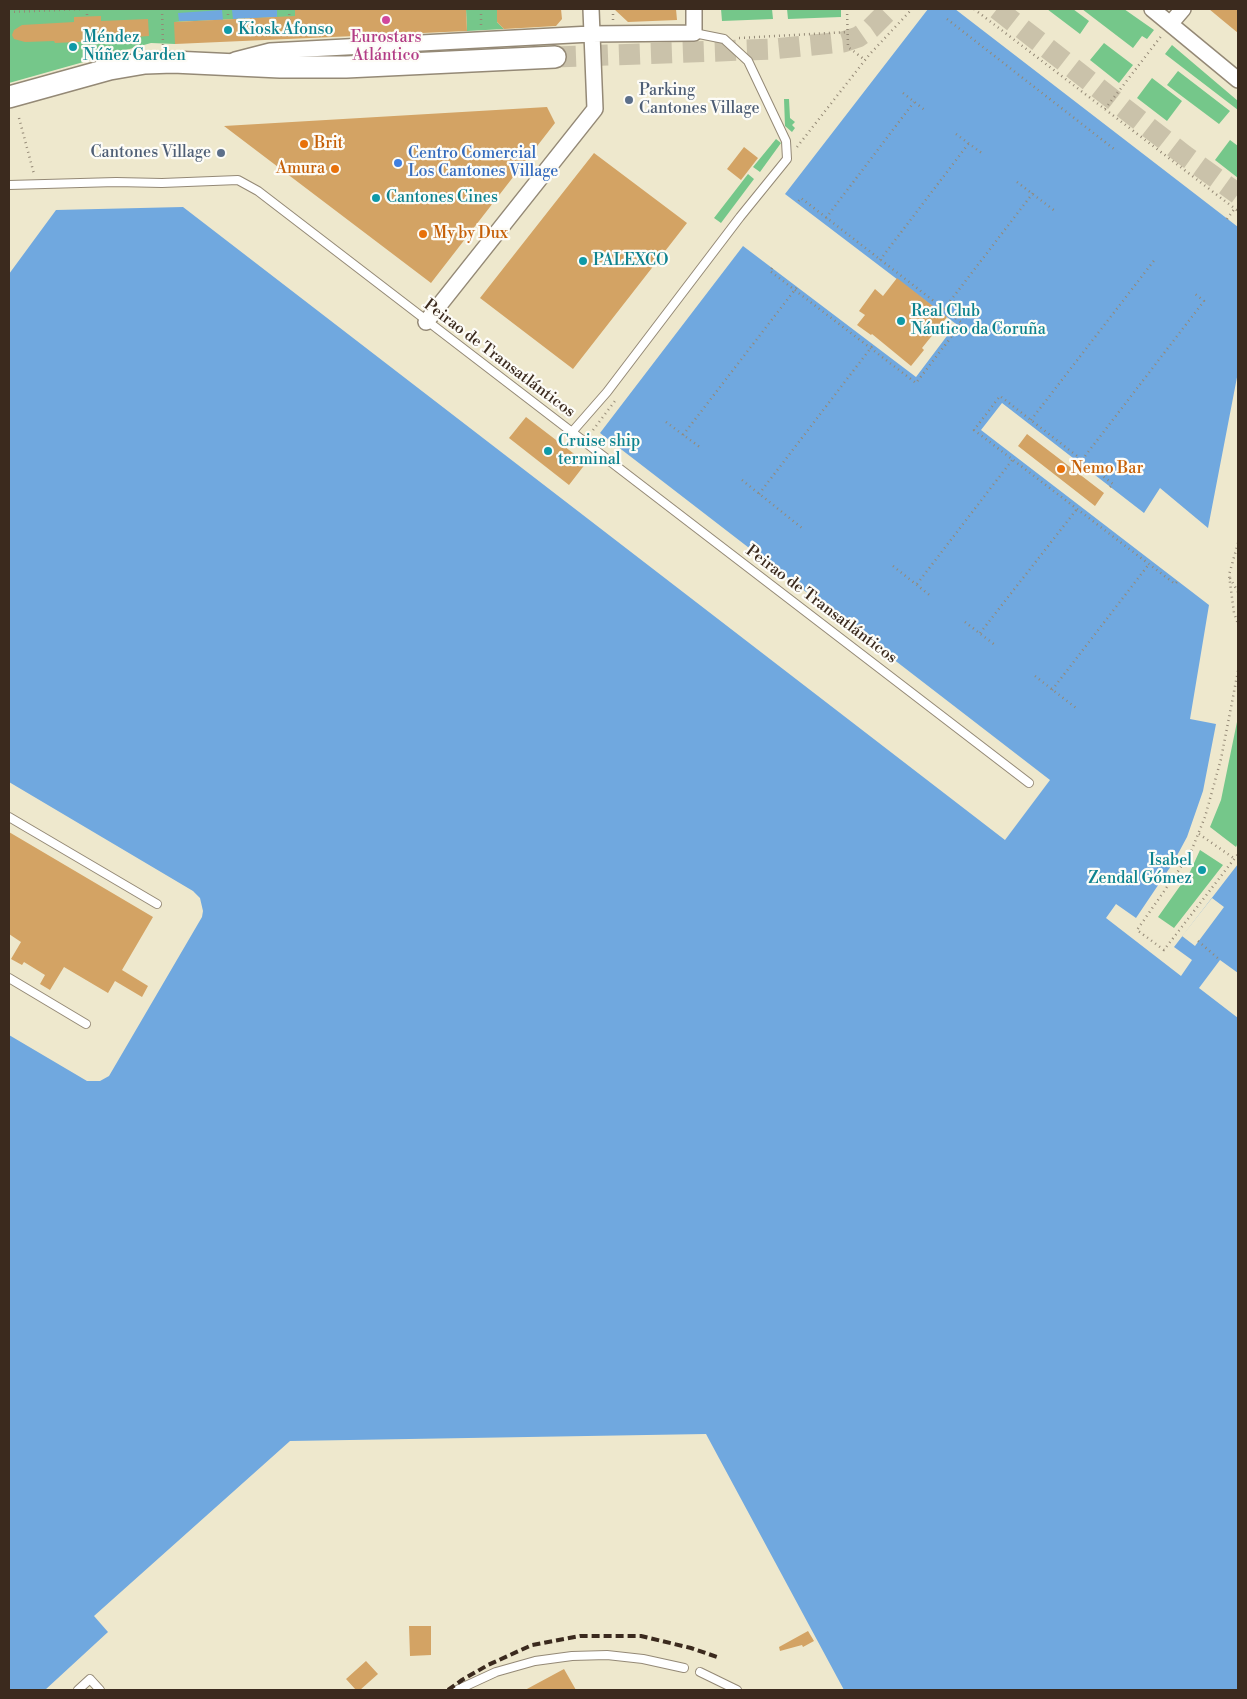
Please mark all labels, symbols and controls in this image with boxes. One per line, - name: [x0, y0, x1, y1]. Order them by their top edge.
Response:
- marker: Eurostars Atlántico: [380, 14, 392, 26]
- place label: Kiosk Afonso: [238, 20, 334, 40]
- marker: Kiosk Afonso: [222, 24, 234, 36]
- place label: Méndez Núñez Garden: [83, 28, 186, 66]
- place label: Eurostars Atlántico: [351, 28, 421, 66]
- marker: Méndez Núñez Garden: [67, 41, 79, 53]
- place label: Parking Cantones Village: [639, 81, 760, 119]
- marker: Parking Cantones Village: [623, 94, 635, 106]
- place label: Brit: [314, 134, 343, 154]
- marker: Brit: [298, 138, 310, 150]
- place label: Cantones Village: [90, 143, 211, 163]
- place label: Centro Comercial Los Cantones Village: [408, 144, 558, 182]
- marker: Cantones Village: [215, 147, 227, 159]
- marker: Centro Comercial Los Cantones Village: [392, 157, 404, 169]
- place label: Amura: [276, 159, 325, 179]
- marker: Amura: [329, 163, 341, 175]
- place label: Cantones Cines: [386, 188, 498, 208]
- marker: Cantones Cines: [370, 192, 382, 204]
- place label: My by Dux: [433, 224, 508, 244]
- marker: My by Dux: [417, 228, 429, 240]
- place label: PALEXCO: [593, 251, 669, 271]
- marker: PALEXCO: [577, 255, 589, 267]
- street label: Peirao de Transatlánticos: [420, 296, 578, 422]
- place label: Real Club Náutico da Coruña: [911, 302, 1046, 340]
- marker: Real Club Náutico da Coruña: [895, 315, 907, 327]
- place label: Cruise ship terminal: [558, 432, 640, 470]
- marker: Cruise ship terminal: [542, 445, 554, 457]
- place label: Nemo Bar: [1071, 459, 1143, 479]
- marker: Nemo Bar: [1055, 463, 1067, 475]
- street label: Peirao de Transatlánticos: [742, 542, 900, 668]
- place label: Isabel Zendal Gómez: [1088, 851, 1192, 889]
- marker: Isabel Zendal Gómez: [1196, 864, 1208, 876]

